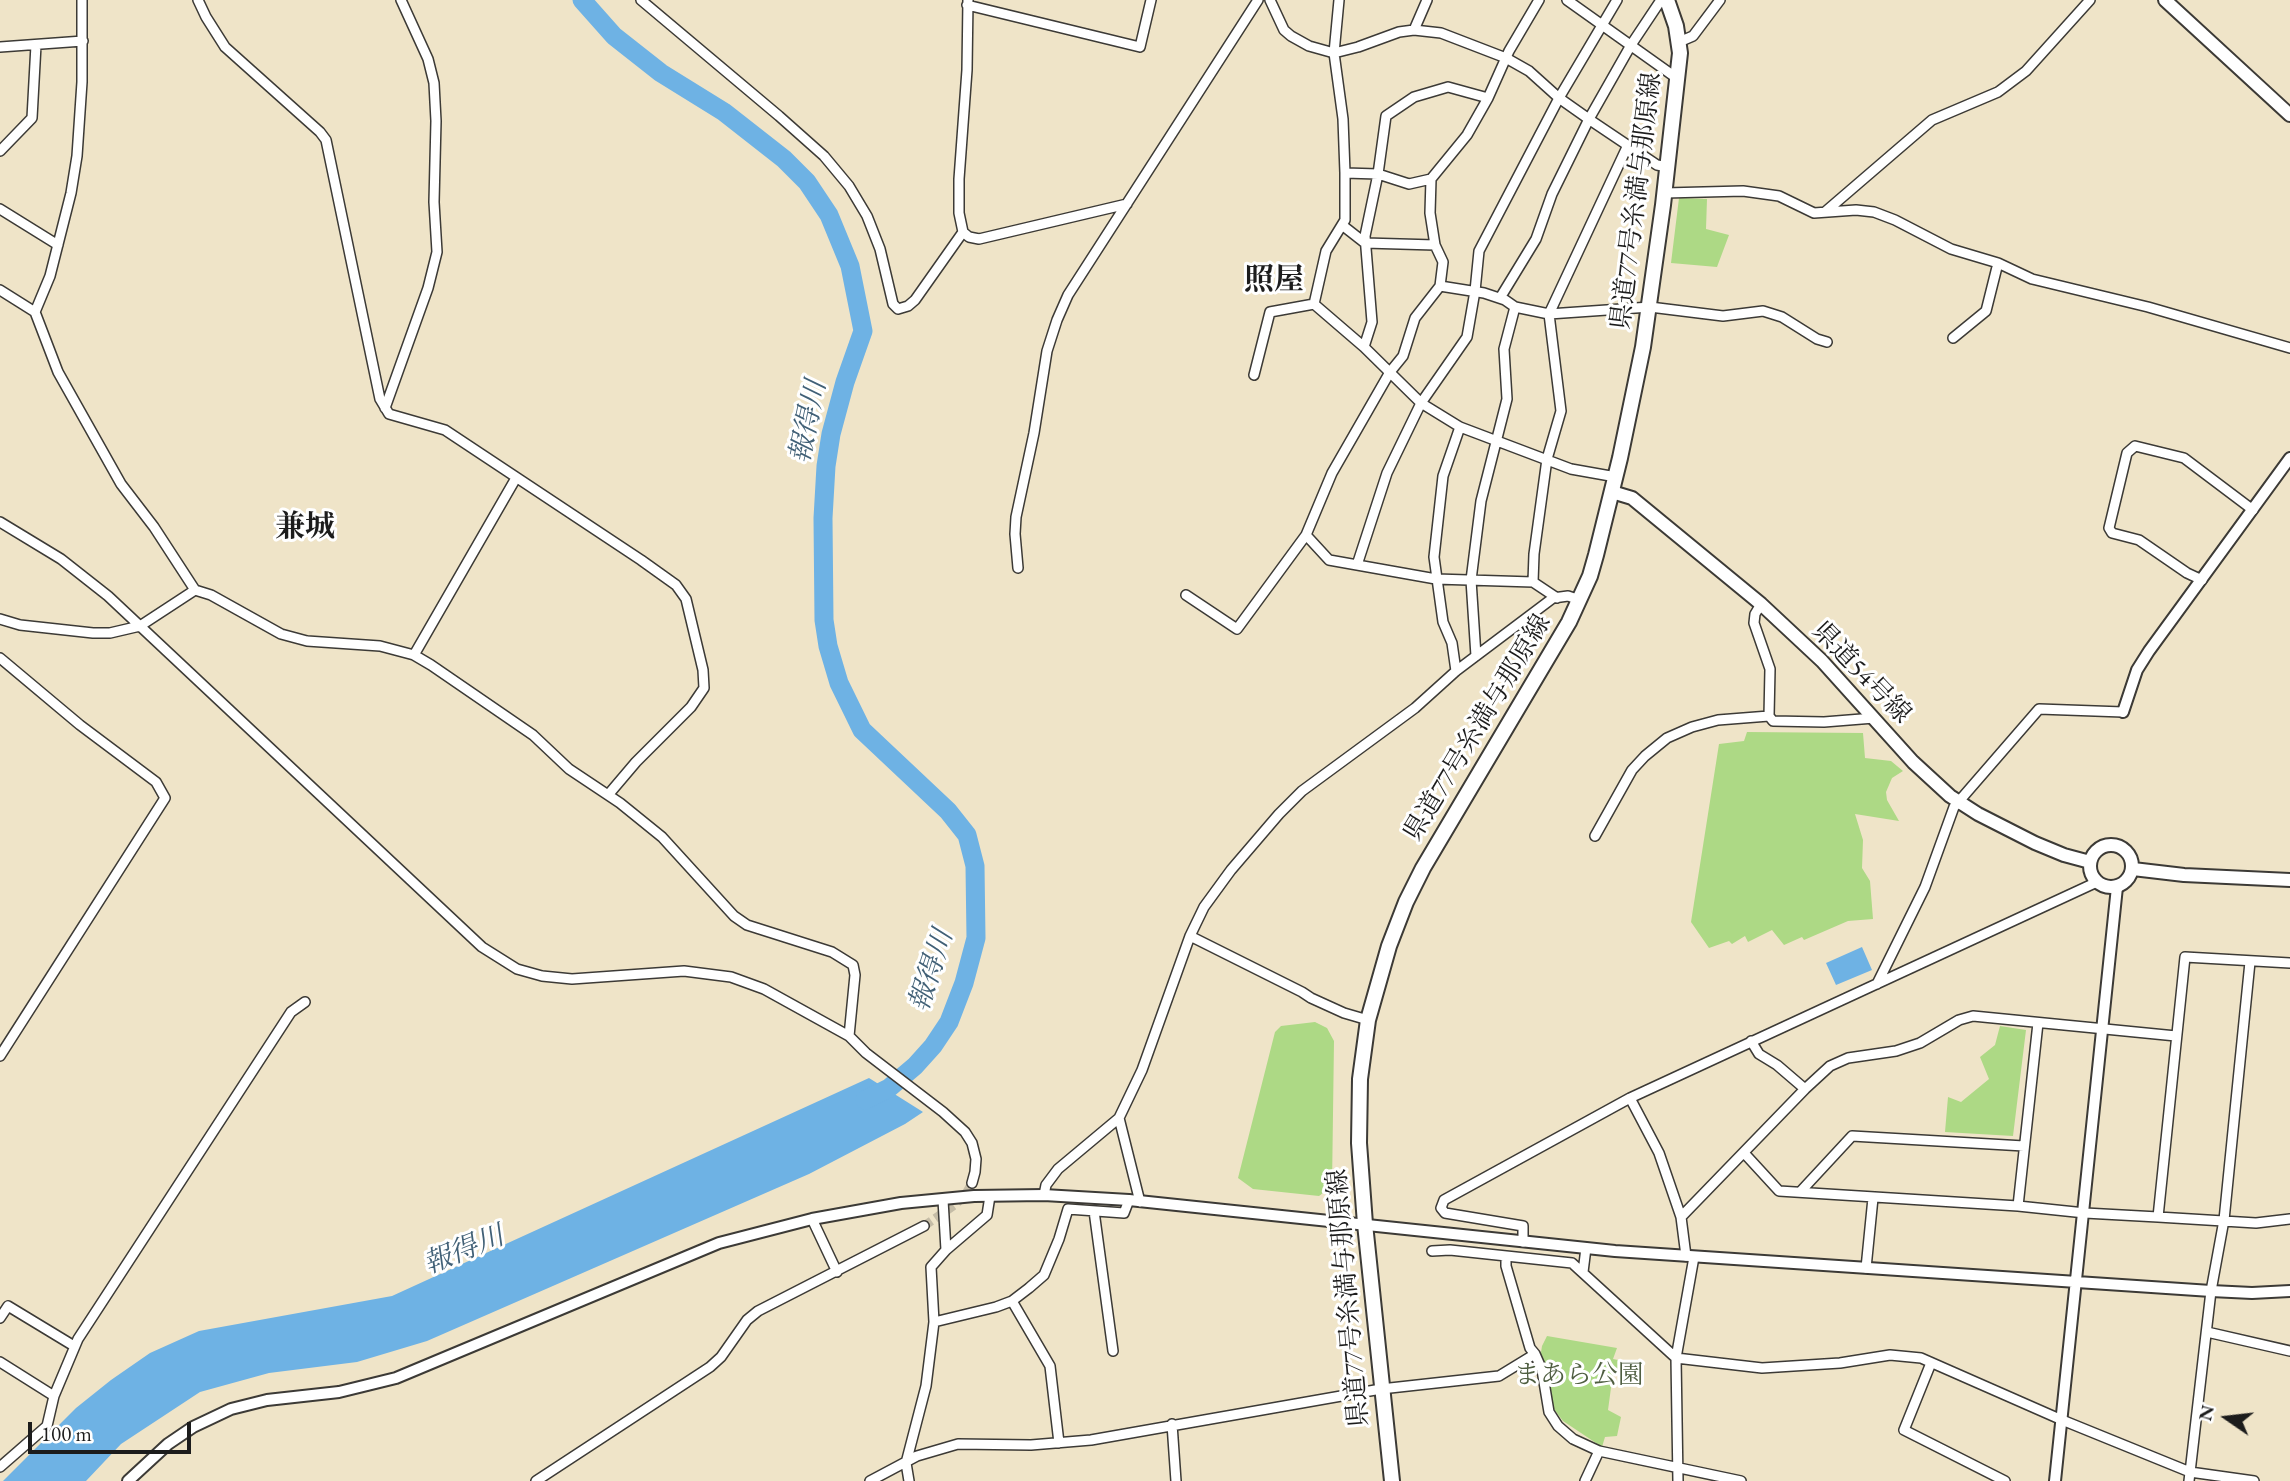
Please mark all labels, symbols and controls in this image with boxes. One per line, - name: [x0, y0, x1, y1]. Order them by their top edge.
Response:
- street label: 県道77号糸満与那原線: [1606, 71, 1668, 331]
- district label: 照屋: [1244, 263, 1304, 299]
- water label: 報得川: [784, 377, 834, 467]
- district label: 兼城: [275, 510, 335, 546]
- street label: 県道77号糸満与那原線: [1398, 609, 1558, 847]
- street label: 県道54号線: [1805, 616, 1917, 730]
- water label: 報得川: [903, 926, 961, 1016]
- street label: 県道77号糸満与那原線: [1322, 1168, 1376, 1428]
- water label: 報得川: [419, 1220, 509, 1282]
- park label: まあら公園: [1514, 1360, 1644, 1392]
- north arrow: [2192, 1383, 2262, 1453]
- text: N: [2192, 1402, 2220, 1423]
- scale bar: [32, 1408, 194, 1452]
- text: 100 m: [41, 1420, 92, 1447]

